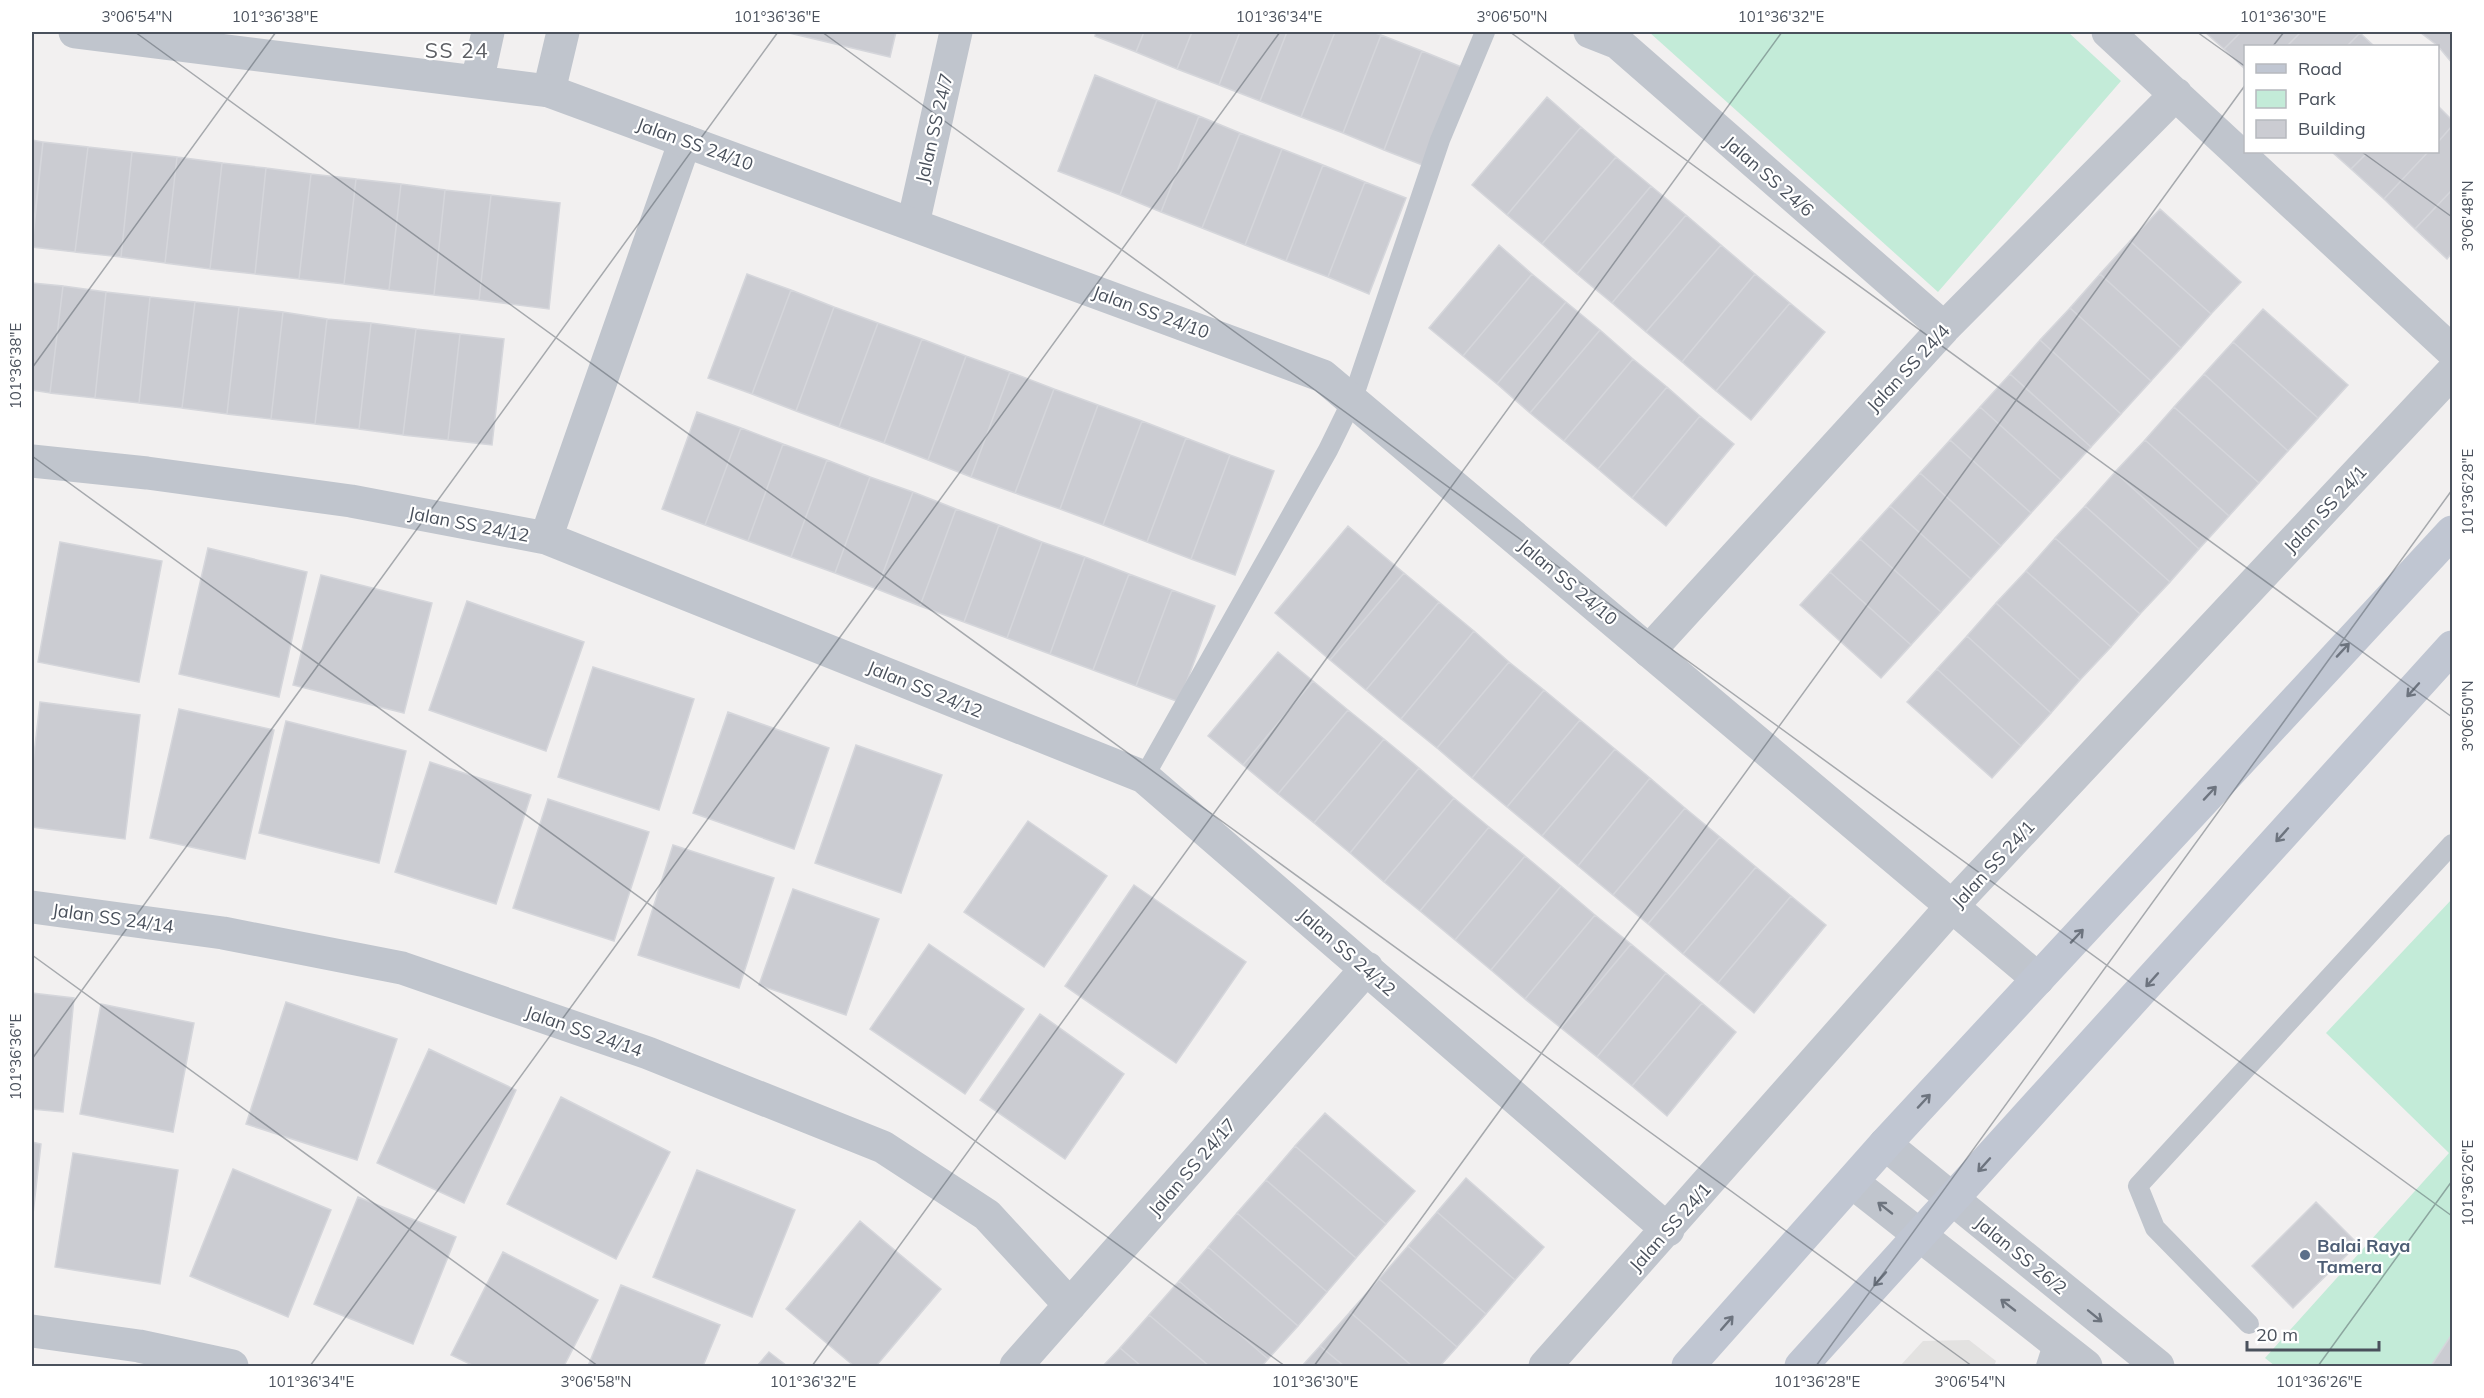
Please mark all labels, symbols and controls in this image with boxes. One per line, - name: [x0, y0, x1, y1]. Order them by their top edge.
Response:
- text: 3°06'54"N: [102, 7, 172, 26]
- text: 101°36'38"E: [232, 7, 318, 26]
- text: 101°36'36"E: [734, 7, 820, 26]
- text: 101°36'34"E: [1236, 7, 1322, 26]
- text: 3°06'50"N: [1477, 7, 1547, 26]
- text: 101°36'32"E: [1738, 7, 1824, 26]
- text: 101°36'30"E: [2240, 7, 2326, 26]
- district label: SS 24: [425, 37, 489, 63]
- legend: [2244, 45, 2439, 153]
- text: Road: [2298, 57, 2342, 80]
- street label: Jalan SS 24/7: [910, 71, 958, 185]
- text: Park: [2298, 87, 2337, 110]
- street label: Jalan SS 24/10: [633, 112, 757, 176]
- text: Building: [2298, 117, 2366, 140]
- street label: Jalan SS 24/6: [1719, 131, 1819, 221]
- text: 3°06'48"N: [2458, 181, 2477, 251]
- street label: Jalan SS 24/10: [1089, 280, 1213, 344]
- street label: Jalan SS 24/4: [1861, 319, 1955, 417]
- text: 101°36'38"E: [6, 323, 25, 409]
- text: 101°36'28"E: [2458, 449, 2477, 535]
- street label: Jalan SS 24/1: [2278, 460, 2372, 558]
- street label: Jalan SS 24/12: [407, 501, 531, 547]
- street label: Jalan SS 24/10: [1514, 534, 1622, 630]
- one-way arrow: [2335, 643, 2349, 658]
- street label: Jalan SS 24/12: [864, 655, 986, 723]
- text: 3°06'50"N: [2458, 681, 2477, 751]
- one-way arrow: [2406, 683, 2420, 698]
- one-way arrow: [2203, 786, 2217, 801]
- street label: Jalan SS 24/1: [1946, 815, 2040, 913]
- one-way arrow: [2275, 827, 2289, 842]
- street label: Jalan SS 24/14: [51, 898, 175, 938]
- street label: Jalan SS 24/12: [1293, 903, 1401, 1001]
- one-way arrow: [2070, 929, 2084, 944]
- one-way arrow: [2145, 972, 2159, 987]
- street label: Jalan SS 24/14: [522, 1000, 646, 1062]
- text: 101°36'36"E: [6, 1014, 25, 1100]
- one-way arrow: [1917, 1093, 1932, 1108]
- street label: Jalan SS 24/17: [1143, 1113, 1241, 1221]
- text: 101°36'26"E: [2458, 1140, 2477, 1226]
- one-way arrow: [1977, 1157, 1991, 1172]
- street label: Jalan SS 24/1: [1624, 1178, 1716, 1276]
- one-way arrow: [1878, 1202, 1894, 1215]
- street label: Jalan SS 26/2: [1970, 1211, 2072, 1299]
- place label: Balai Raya Tamera: [2317, 1234, 2410, 1278]
- marker: Balai Raya Tamera: [2298, 1248, 2312, 1262]
- one-way arrow: [1873, 1271, 1887, 1286]
- one-way arrow: [2001, 1299, 2017, 1312]
- one-way arrow: [2087, 1309, 2103, 1322]
- scale bar: [2247, 1314, 2379, 1352]
- one-way arrow: [1720, 1316, 1734, 1331]
- text: 20 m: [2256, 1323, 2298, 1346]
- text: 101°36'34"E: [268, 1372, 354, 1391]
- text: 3°06'58"N: [561, 1372, 631, 1391]
- text: 101°36'32"E: [770, 1372, 856, 1391]
- text: 101°36'30"E: [1272, 1372, 1358, 1391]
- text: 101°36'28"E: [1774, 1372, 1860, 1391]
- text: 3°06'54"N: [1935, 1372, 2005, 1391]
- text: 101°36'26"E: [2276, 1372, 2362, 1391]

